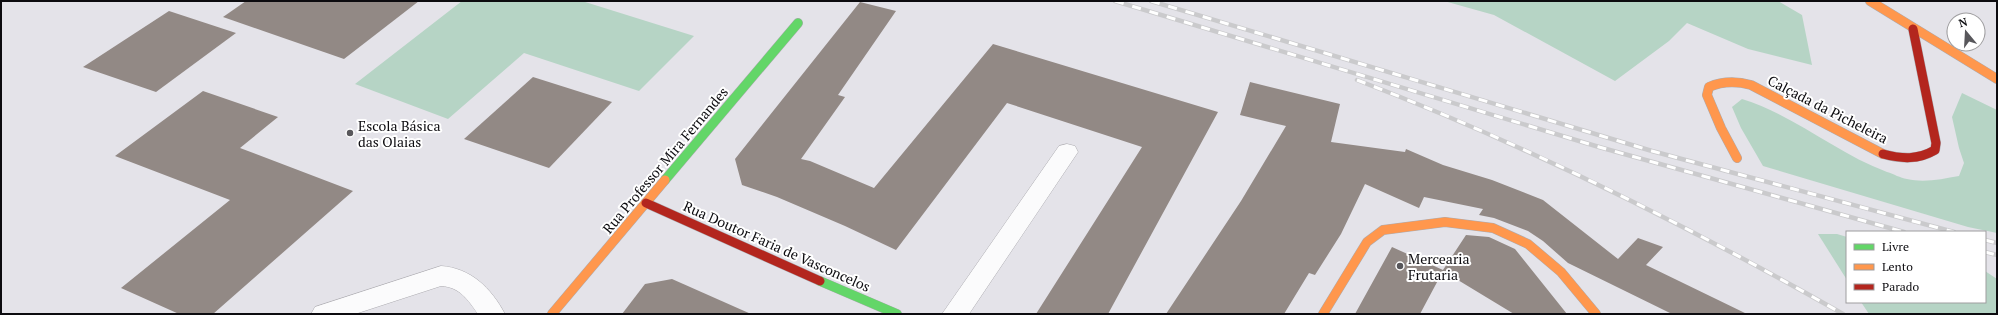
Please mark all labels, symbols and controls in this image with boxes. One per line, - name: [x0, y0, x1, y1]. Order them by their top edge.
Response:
- north arrow: [1946, 12, 1986, 52]
- text: N: [1957, 14, 1970, 30]
- street label: Calçada da Picheleira: [1765, 70, 1891, 148]
- street label: Rua Professor Mira Fernandes: [598, 83, 732, 237]
- place label: Escola Básica das Olaias: [358, 116, 440, 151]
- marker: Escola Básica das Olaias: [345, 128, 355, 138]
- street label: Rua Doutor Faria de Vasconcelos: [681, 196, 873, 296]
- legend: [1846, 231, 1986, 303]
- text: Livre: [1882, 239, 1909, 254]
- place label: Mercearia Frutaria: [1408, 249, 1470, 284]
- text: Lento: [1882, 259, 1913, 274]
- marker: Mercearia Frutaria: [1395, 261, 1405, 271]
- text: Parado: [1882, 279, 1920, 294]

